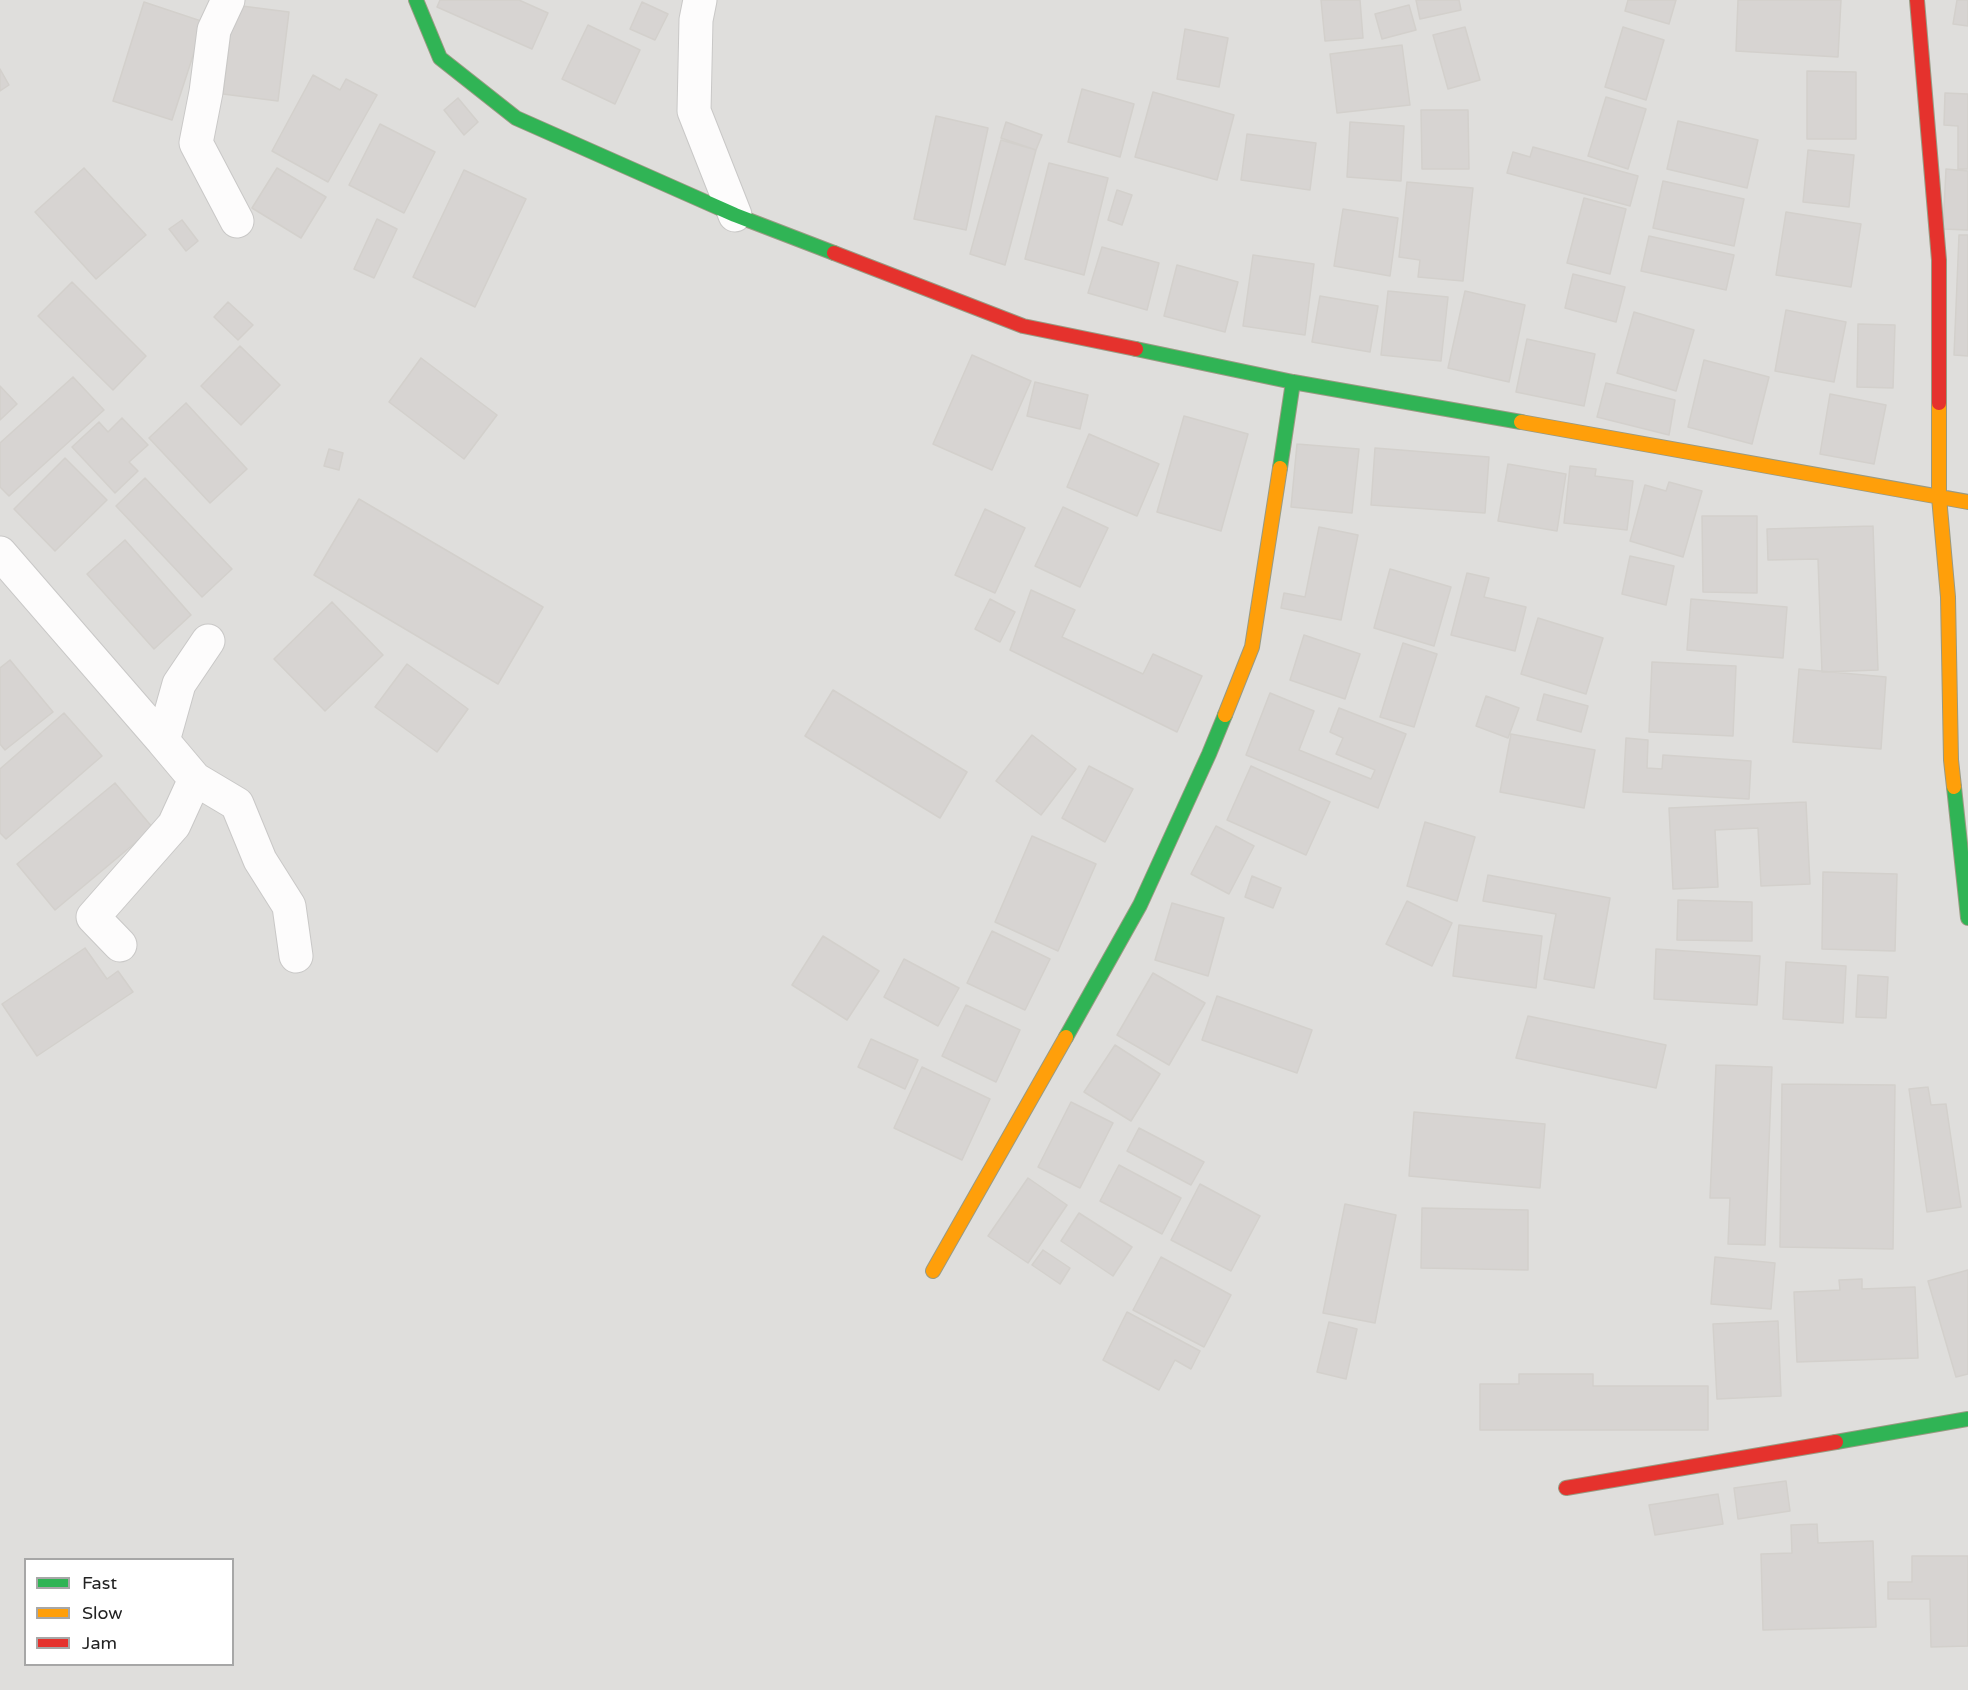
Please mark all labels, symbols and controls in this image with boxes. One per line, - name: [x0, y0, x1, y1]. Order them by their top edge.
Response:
- legend: [24, 1558, 234, 1666]
- text: Fast: [82, 1572, 117, 1594]
- text: Slow: [82, 1602, 123, 1624]
- text: Jam: [82, 1632, 117, 1654]

